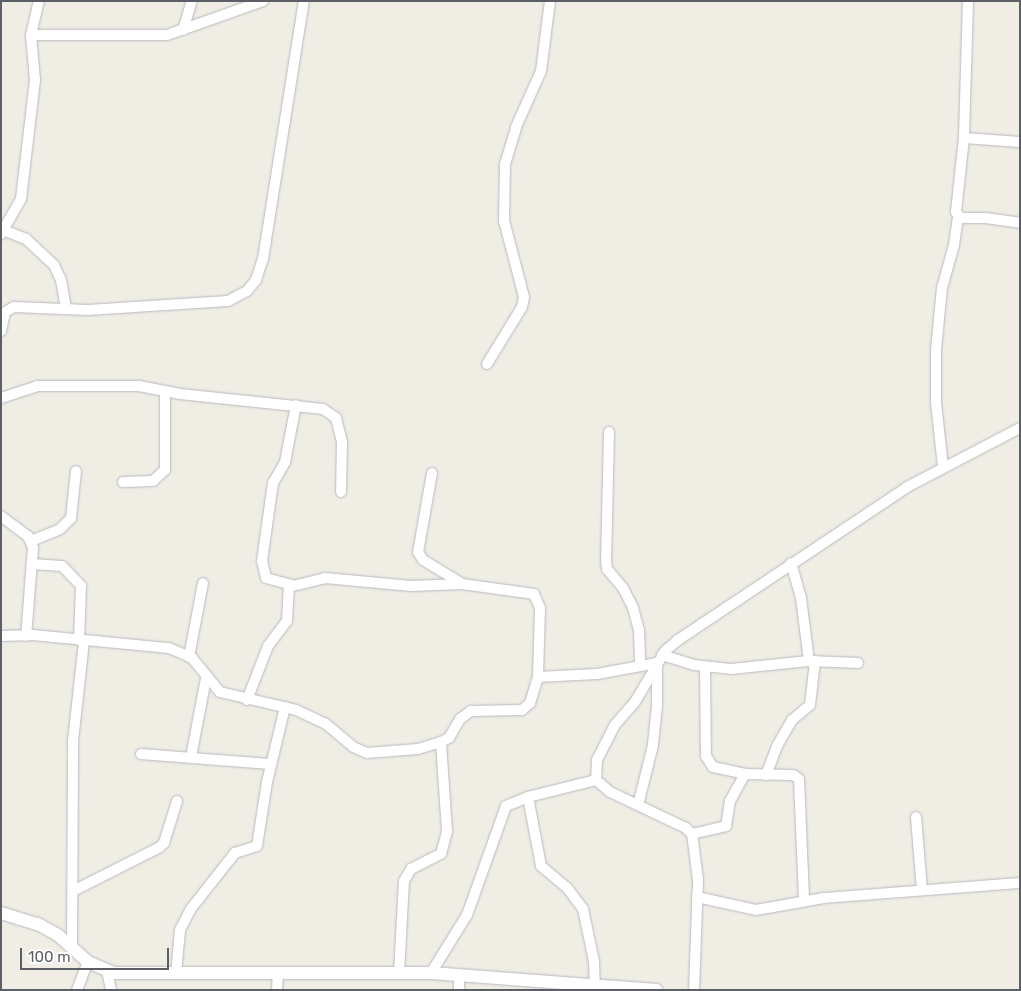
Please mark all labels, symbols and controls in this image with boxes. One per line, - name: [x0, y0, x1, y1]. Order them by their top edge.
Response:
- scale bar: [22, 938, 171, 970]
- text: 100 m: [28, 948, 70, 966]

